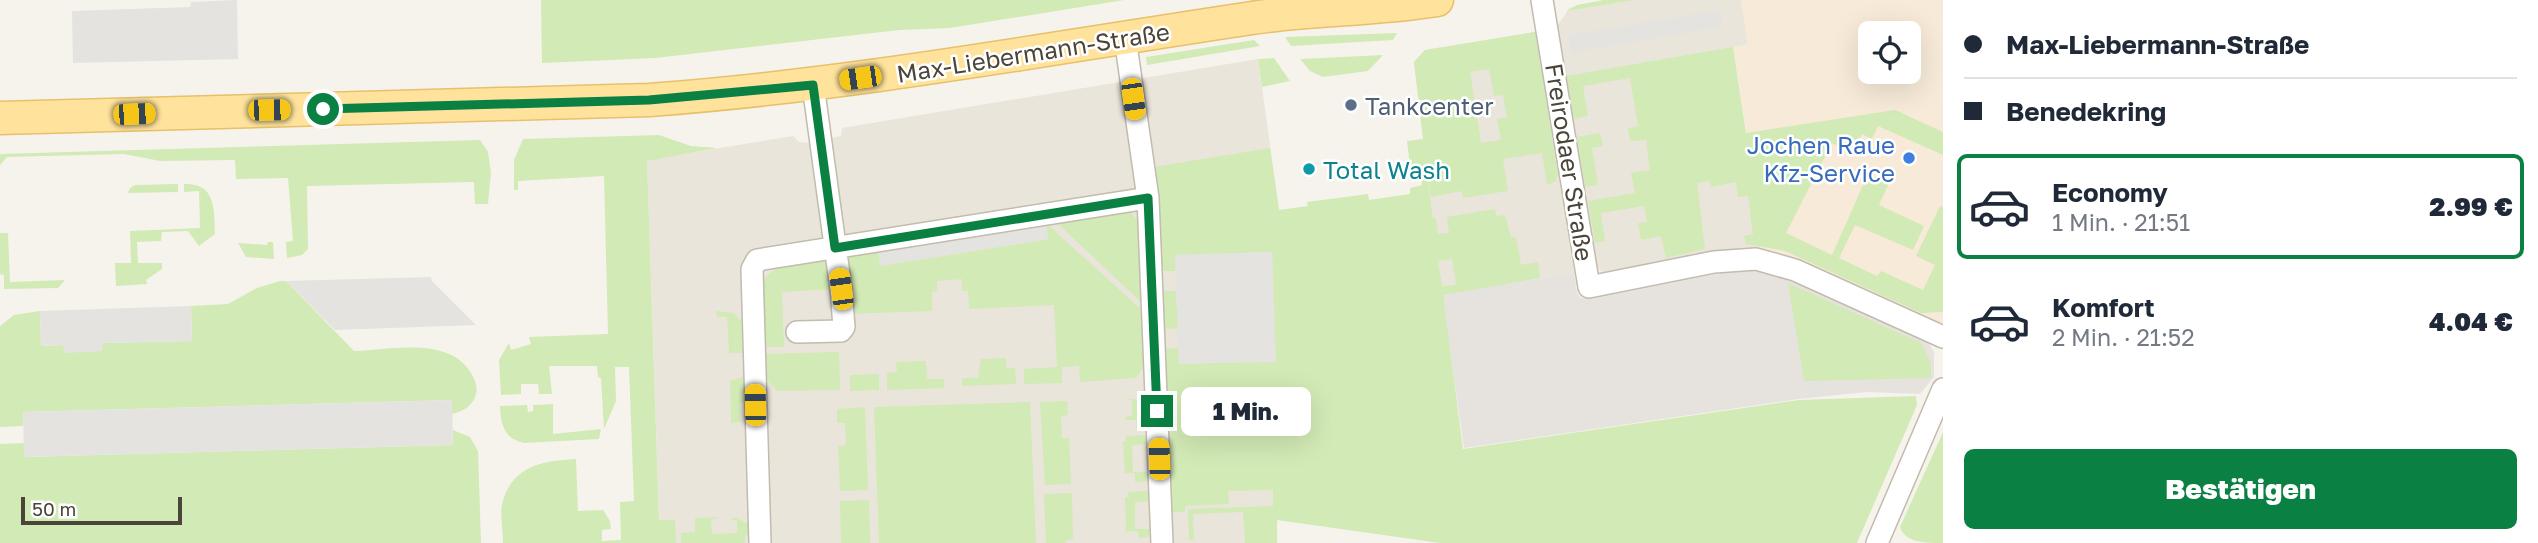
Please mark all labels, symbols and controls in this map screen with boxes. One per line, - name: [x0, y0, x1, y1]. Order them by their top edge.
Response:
- street label: Max-Liebermann-Straße: [894, 16, 1172, 88]
- map controls: [1858, 21, 1921, 84]
- button: locate: [1858, 21, 1921, 84]
- text: Max-Liebermann-Straße: [2006, 29, 2309, 60]
- street label: Freirodaer Straße: [1540, 61, 1600, 263]
- car: [838, 65, 883, 91]
- car: [1120, 77, 1147, 121]
- place label: Tankcenter: [1365, 91, 1494, 120]
- route start: [307, 93, 339, 125]
- text: Benedekring: [2006, 96, 2166, 127]
- marker: Tankcenter: [1343, 97, 1359, 113]
- car: [248, 99, 291, 121]
- car: [113, 103, 156, 125]
- place label: Jochen Raue Kfz-Service: [1747, 130, 1895, 187]
- marker: Jochen Raue Kfz-Service: [1901, 150, 1917, 166]
- place label: Total Wash: [1323, 155, 1450, 184]
- marker: Total Wash: [1301, 161, 1317, 177]
- icon: car: [1968, 175, 2031, 238]
- text: Economy: [2052, 177, 2168, 208]
- text: 2.99 €: [2429, 191, 2513, 222]
- text: 1 Min. · 21:51: [2052, 208, 2190, 236]
- car: [828, 267, 855, 311]
- icon: car: [1968, 290, 2031, 353]
- text: Komfort: [2052, 292, 2155, 323]
- text: 4.04 €: [2429, 306, 2513, 337]
- text: 2 Min. · 21:52: [2052, 323, 2195, 351]
- car: [745, 384, 766, 426]
- callout: 1 Min.: [1182, 386, 1311, 436]
- route end: [1141, 395, 1173, 427]
- text: 1 Min.: [1213, 397, 1279, 425]
- car: [1148, 438, 1171, 480]
- button: Bestätigen: [1964, 449, 2517, 529]
- scale bar: [21, 494, 182, 526]
- text: 50 m: [32, 497, 76, 520]

